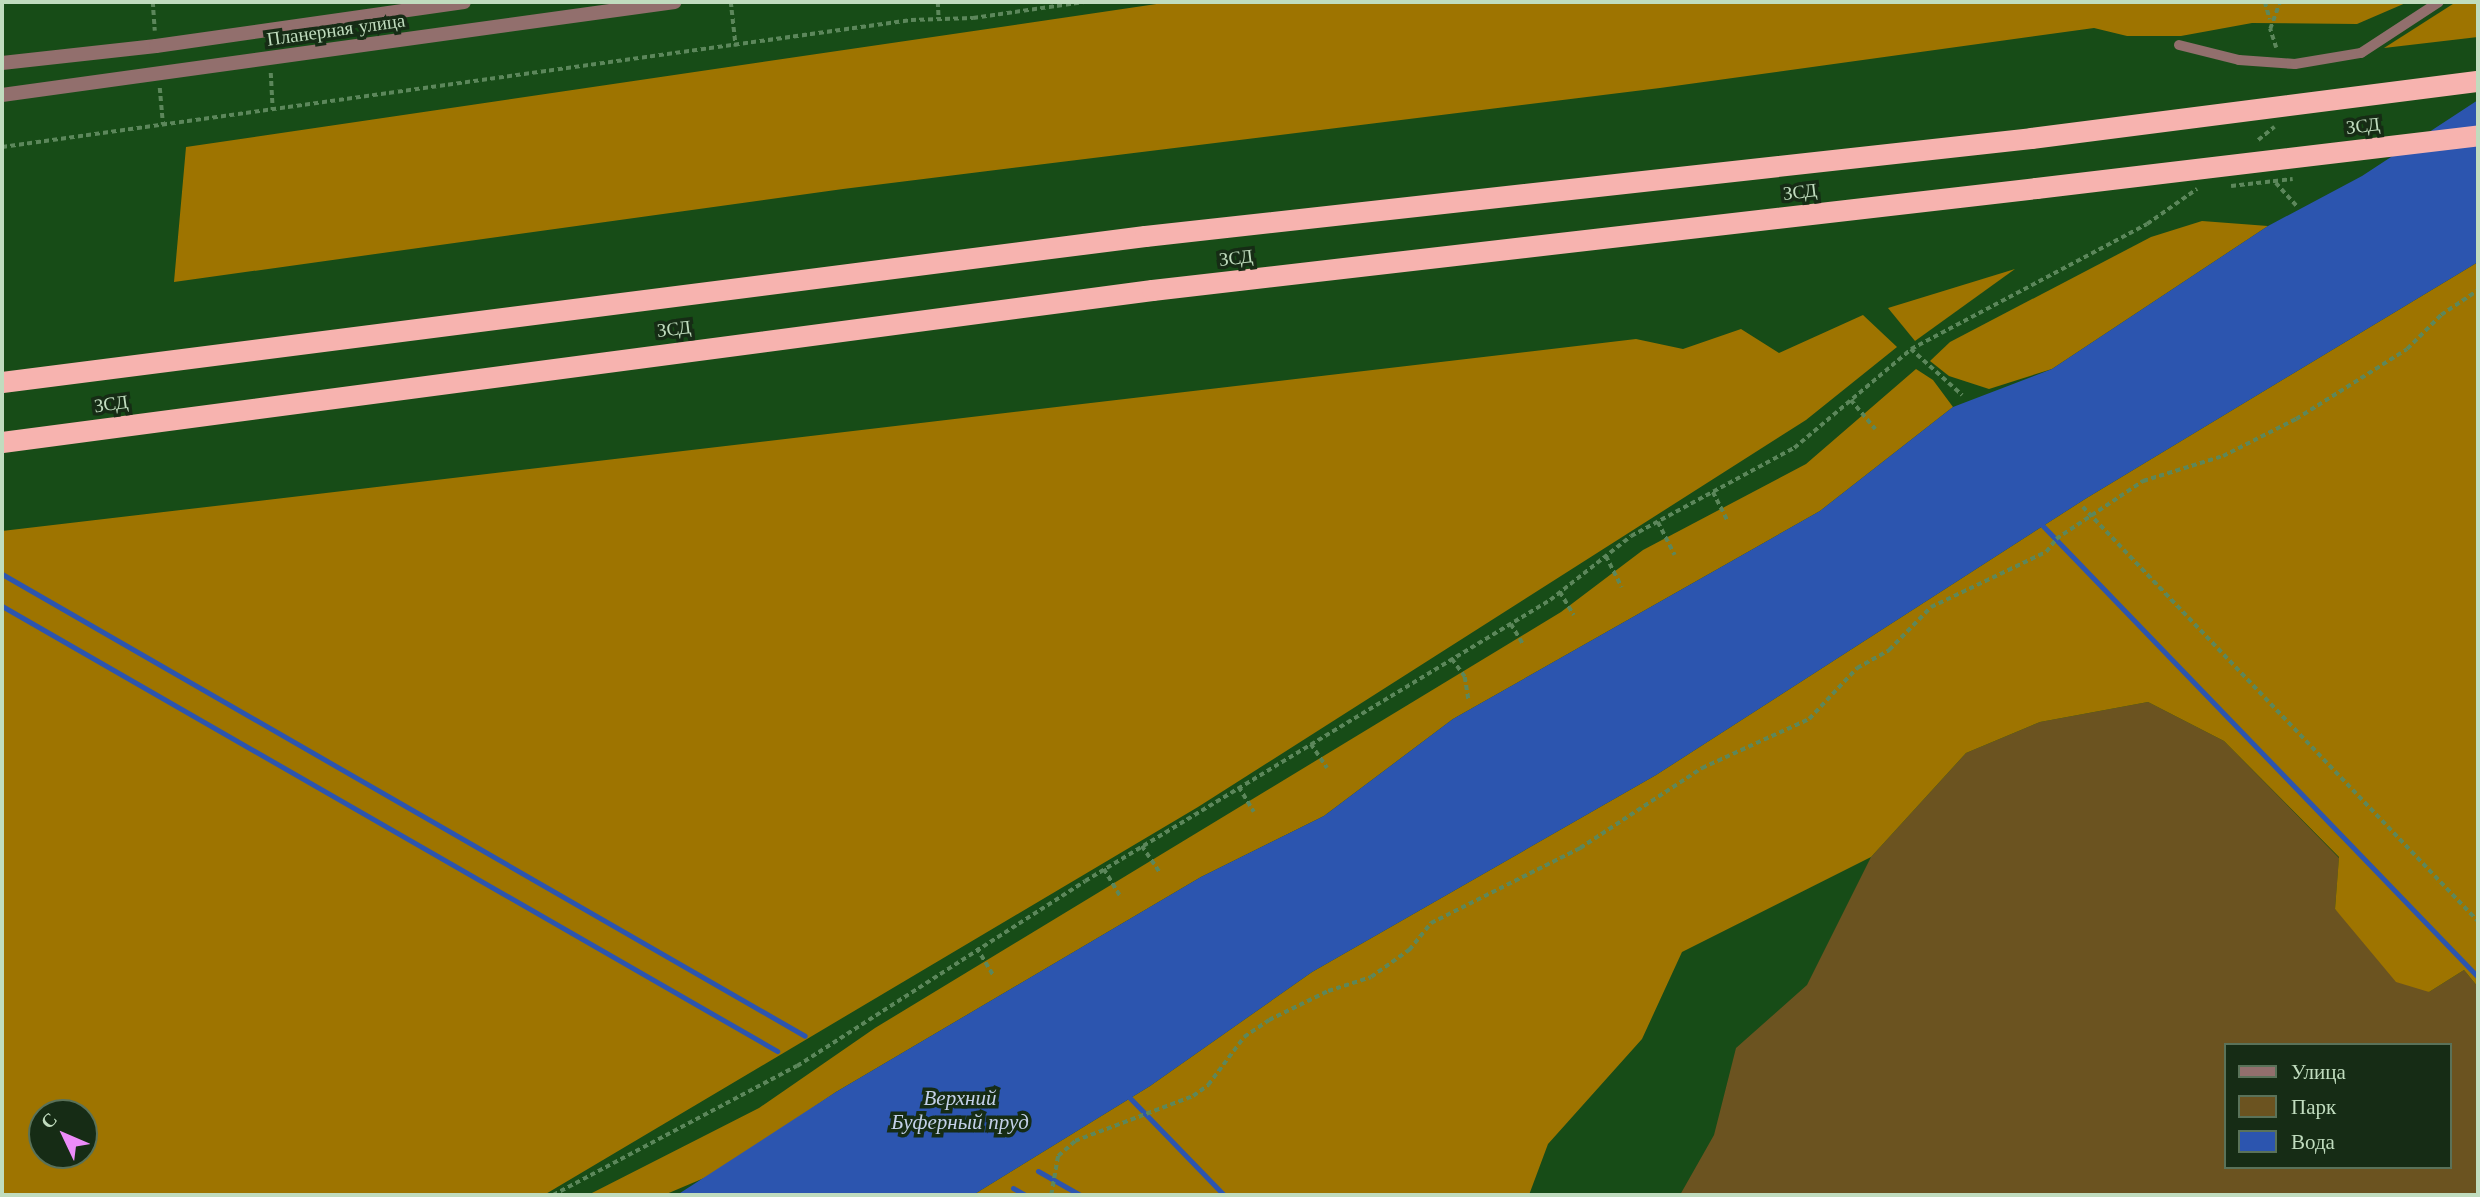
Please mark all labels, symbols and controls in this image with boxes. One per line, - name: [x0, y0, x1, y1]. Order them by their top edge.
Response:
- street label: Планерная улица: [265, 9, 407, 51]
- street label: ЗСД: [2345, 113, 2381, 139]
- street label: ЗСД: [1782, 179, 1818, 205]
- street label: ЗСД: [1218, 245, 1254, 271]
- street label: ЗСД: [656, 316, 692, 342]
- street label: ЗСД: [92, 390, 130, 418]
- legend: [2224, 1043, 2452, 1169]
- text: Улица: [2291, 1059, 2346, 1085]
- water label: Верхний Буферный пруд: [891, 1085, 1029, 1135]
- text: Парк: [2291, 1094, 2336, 1120]
- north arrow: [28, 1099, 98, 1169]
- text: С: [36, 1108, 62, 1133]
- text: Вода: [2291, 1129, 2335, 1155]

